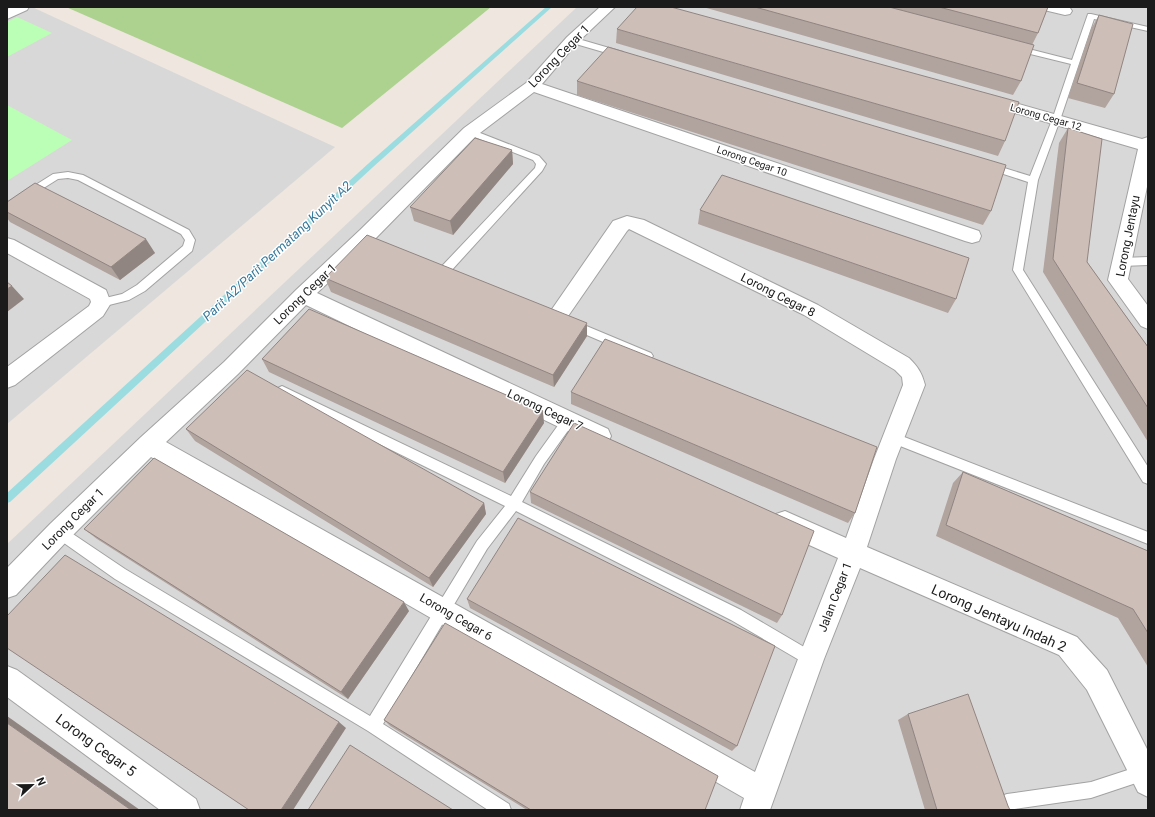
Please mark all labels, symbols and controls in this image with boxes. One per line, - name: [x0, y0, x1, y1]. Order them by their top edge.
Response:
- street label: Lorong Cegar 1: [526, 22, 592, 90]
- street label: Lorong Cegar 12: [1009, 102, 1083, 133]
- street label: Lorong Cegar 10: [715, 144, 789, 178]
- water label: Parit A2/Parit Permatang Kunyit A2: [200, 178, 354, 324]
- street label: Lorong Jentayu: [1113, 194, 1143, 278]
- street label: Lorong Cegar 1: [271, 261, 339, 327]
- street label: Lorong Cegar 8: [738, 270, 818, 320]
- street label: Lorong Cegar 7: [505, 386, 585, 434]
- street label: Lorong Cegar 1: [39, 485, 107, 553]
- street label: Jalan Cegar 1: [815, 560, 855, 634]
- street label: Lorong Jentayu Indah 2: [929, 581, 1069, 655]
- street label: Lorong Cegar 6: [417, 591, 495, 644]
- street label: Lorong Cegar 5: [53, 711, 139, 780]
- north arrow: [12, 765, 52, 805]
- text: N: [33, 775, 48, 788]

